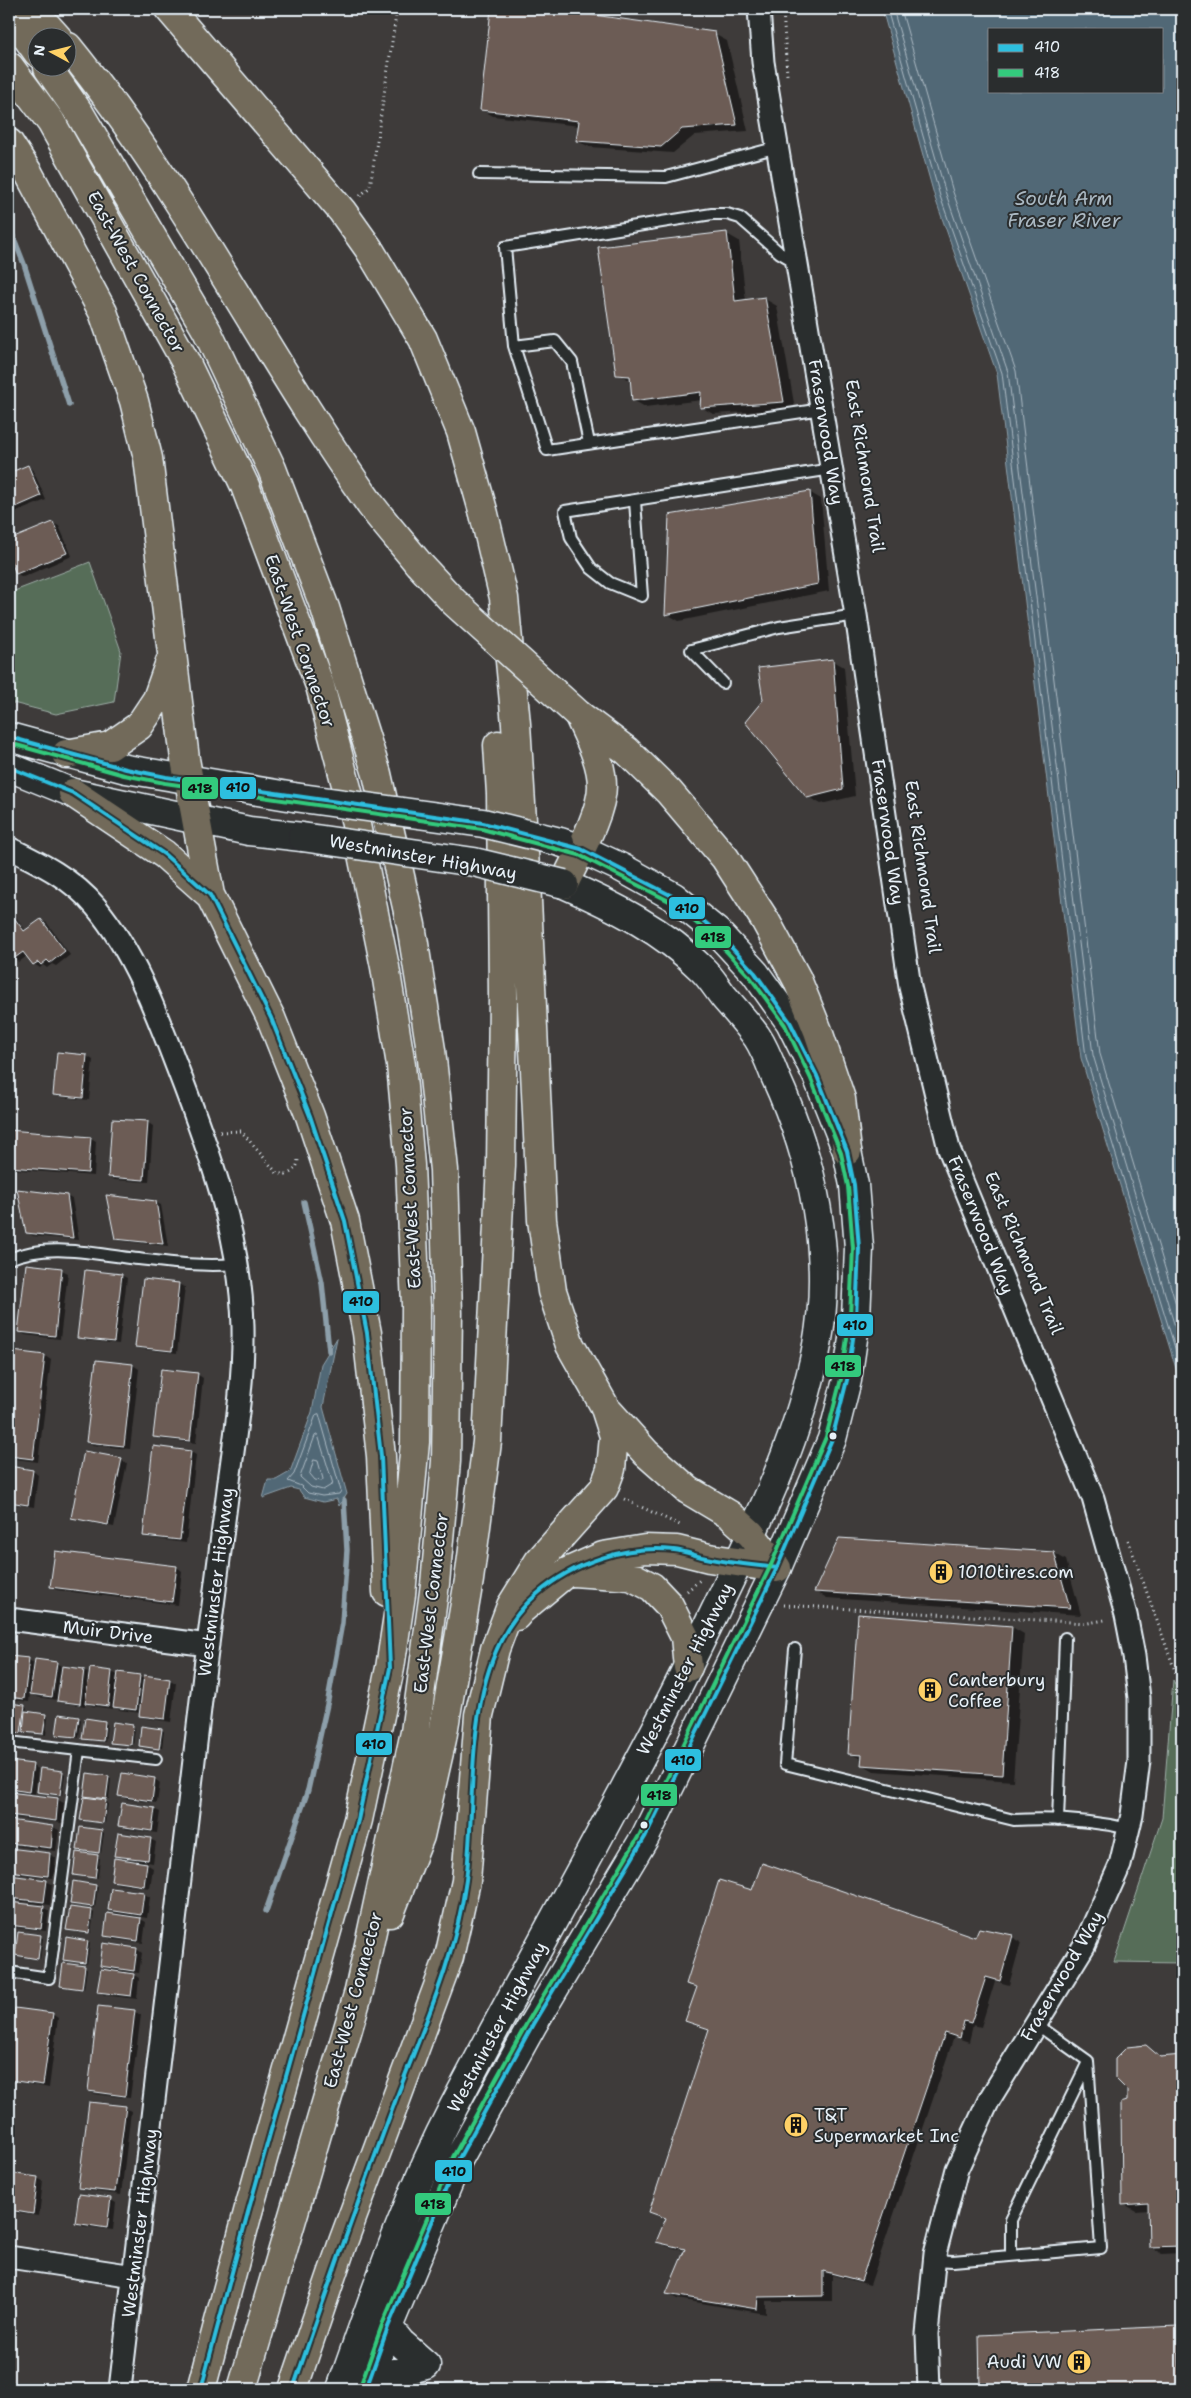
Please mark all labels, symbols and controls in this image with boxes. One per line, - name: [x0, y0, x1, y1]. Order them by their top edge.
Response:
- north arrow: [28, 28, 78, 78]
- legend: [988, 28, 1164, 92]
- text: 410: [1034, 37, 1060, 57]
- text: N: [29, 44, 49, 57]
- text: 418: [1034, 63, 1060, 83]
- water label: South Arm Fraser River: [1007, 186, 1122, 233]
- street label: East-West Connector: [81, 187, 191, 357]
- street label: Fraserwood Way: [803, 357, 849, 507]
- street label: East Richmond Trail: [839, 378, 891, 555]
- street label: East-West Connector: [259, 551, 341, 731]
- street label: Fraserwood Way: [866, 757, 910, 907]
- line badge: 418: [181, 776, 219, 800]
- line badge: 410: [219, 776, 257, 800]
- text: 410: [226, 778, 251, 796]
- text: 418: [187, 779, 213, 797]
- street label: East Richmond Trail: [899, 779, 947, 956]
- street label: Westminster Highway: [327, 829, 519, 885]
- line badge: 410: [668, 896, 706, 920]
- text: 410: [675, 899, 700, 917]
- line badge: 418: [694, 925, 732, 949]
- text: 418: [700, 928, 726, 946]
- street label: East-West Connector: [393, 1107, 427, 1289]
- street label: Fraserwood Way: [942, 1152, 1020, 1298]
- street label: East Richmond Trail: [979, 1168, 1069, 1339]
- line badge: 410: [342, 1290, 380, 1314]
- text: 410: [349, 1292, 374, 1310]
- line badge: 410: [836, 1313, 874, 1337]
- text: 410: [843, 1316, 868, 1334]
- line badge: 418: [824, 1354, 862, 1378]
- text: 418: [830, 1357, 856, 1375]
- unlabelled marker: [828, 1431, 838, 1441]
- street label: Westminster Highway: [192, 1486, 240, 1678]
- street label: East-West Connector: [408, 1511, 454, 1695]
- building icon: 1010tires.com: [928, 1559, 954, 1585]
- place label: 1010tires.com: [958, 1560, 1074, 1584]
- street label: Westminster Highway: [631, 1579, 739, 1759]
- street label: Muir Drive: [61, 1615, 155, 1649]
- place label: Canterbury Coffee: [948, 1668, 1045, 1713]
- building icon: Canterbury Coffee: [917, 1677, 943, 1703]
- line badge: 410: [355, 1732, 393, 1756]
- text: 410: [362, 1735, 387, 1753]
- line badge: 410: [664, 1748, 702, 1772]
- text: 410: [671, 1751, 696, 1769]
- line badge: 418: [640, 1783, 678, 1807]
- text: 418: [646, 1786, 672, 1804]
- unlabelled marker: [639, 1820, 649, 1830]
- street label: Fraserwood Way: [1015, 1906, 1109, 2046]
- street label: East-West Connector: [318, 1909, 388, 2091]
- street label: Westminster Highway: [442, 1937, 552, 2117]
- place label: T&T Supermarket Inc: [814, 2103, 959, 2148]
- building icon: T&T Supermarket Inc: [783, 2112, 809, 2138]
- street label: Westminster Highway: [116, 2127, 164, 2319]
- line badge: 410: [434, 2159, 473, 2183]
- text: 410: [442, 2162, 467, 2180]
- line badge: 418: [414, 2192, 452, 2216]
- text: 418: [420, 2195, 446, 2213]
- building icon: Audi VW: [1066, 2349, 1092, 2375]
- place label: Audi VW: [987, 2350, 1062, 2374]

